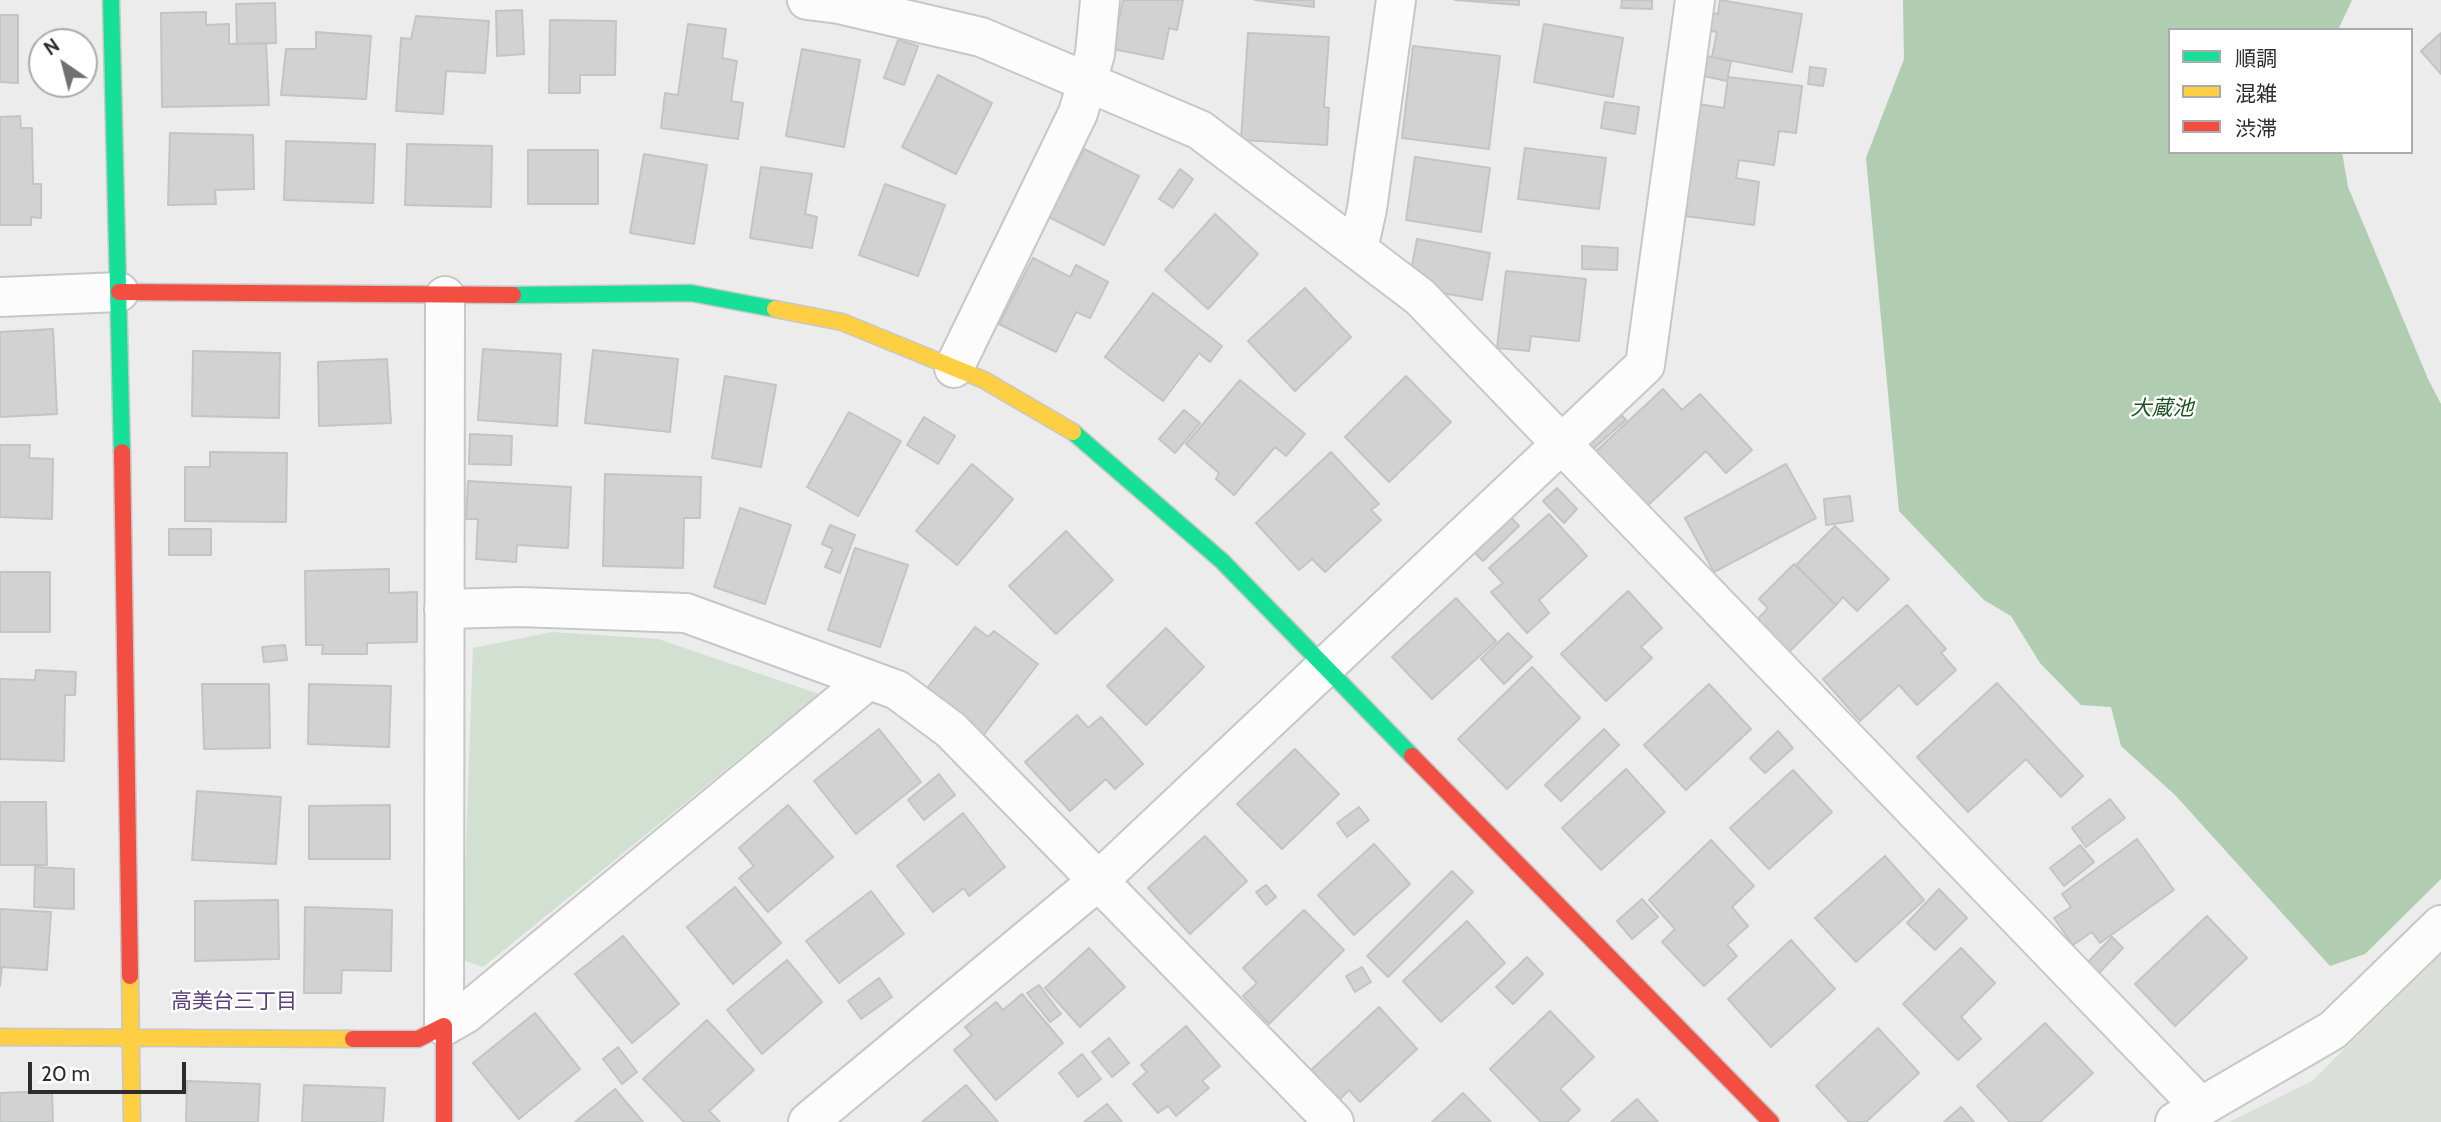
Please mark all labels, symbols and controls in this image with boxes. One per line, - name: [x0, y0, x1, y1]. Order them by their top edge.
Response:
- north arrow: [28, 28, 98, 98]
- legend: [2168, 28, 2413, 154]
- text: N: [40, 34, 64, 60]
- text: 順調: [2235, 46, 2277, 71]
- text: 混雑: [2235, 81, 2277, 106]
- text: 渋滞: [2235, 116, 2277, 141]
- water label: 大蔵池: [2131, 396, 2193, 422]
- district label: 高美台三丁目: [171, 989, 297, 1015]
- scale bar: [32, 1048, 189, 1092]
- text: 20 m: [41, 1061, 90, 1086]

